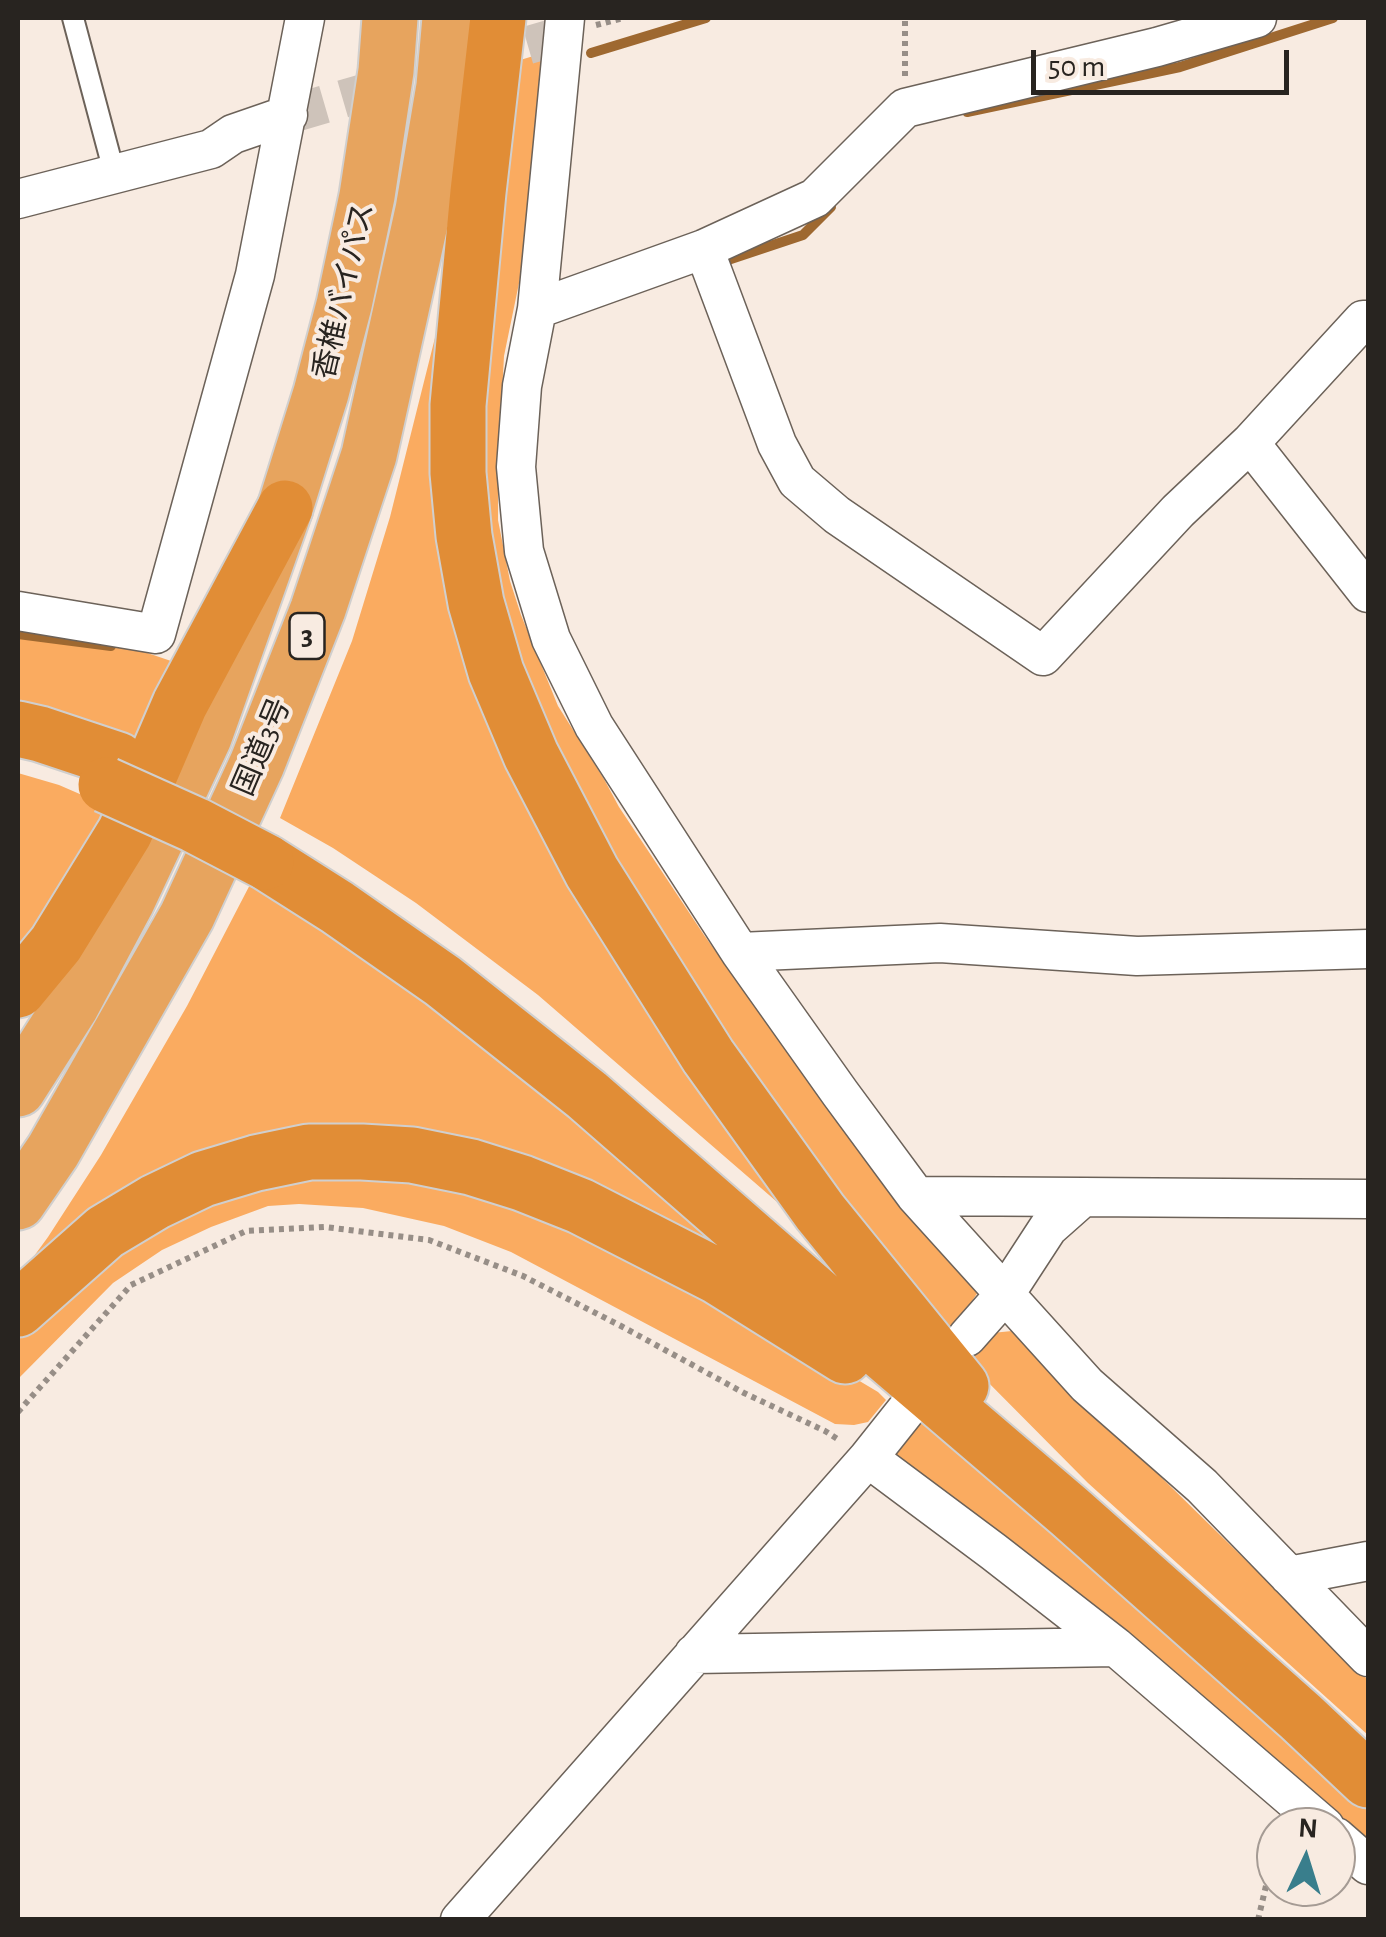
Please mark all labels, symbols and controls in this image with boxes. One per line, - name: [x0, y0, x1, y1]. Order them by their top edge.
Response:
- scale bar: [1036, 30, 1294, 92]
- text: 50 m: [1048, 52, 1105, 82]
- street label: 香椎バイパス: [306, 199, 382, 383]
- road number: 3: [290, 613, 324, 659]
- street label: 国道3号: [225, 693, 299, 801]
- north arrow: [1256, 1807, 1356, 1907]
- text: N: [1297, 1814, 1319, 1844]

